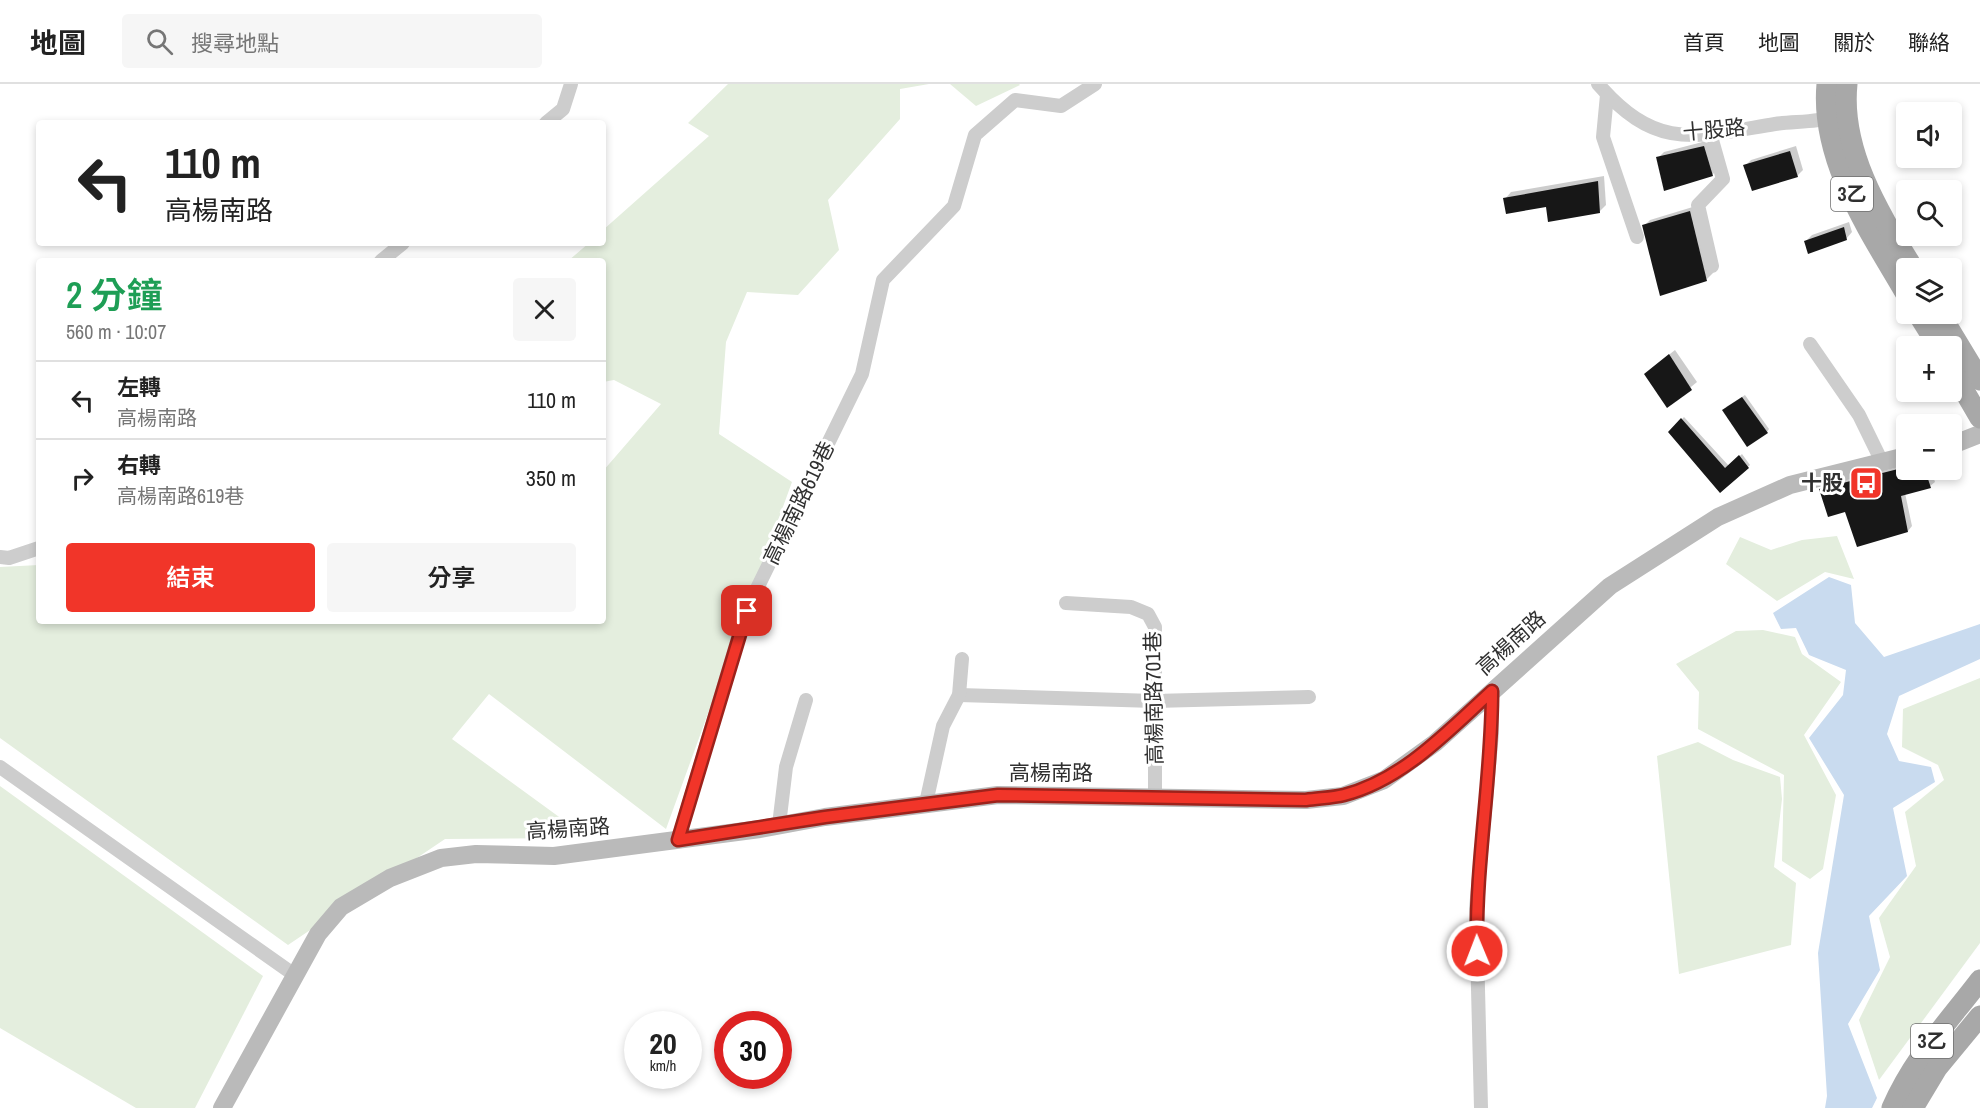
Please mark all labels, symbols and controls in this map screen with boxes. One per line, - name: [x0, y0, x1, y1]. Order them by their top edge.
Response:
- search box: [122, 14, 542, 68]
- text: 地圖: [30, 24, 86, 62]
- icon: search: [143, 25, 176, 58]
- text: 搜尋地點: [191, 28, 279, 58]
- text: 首頁: [1683, 28, 1725, 57]
- text: 地圖: [1758, 28, 1800, 57]
- text: 關於: [1833, 28, 1875, 57]
- text: 聯絡: [1908, 28, 1950, 57]
- map controls: [1896, 102, 1962, 480]
- button: sound: [1896, 102, 1962, 168]
- street label: 十股路: [1681, 112, 1747, 147]
- text: 110 m: [165, 135, 261, 191]
- icon: left: [66, 144, 144, 222]
- road number: 3乙: [1831, 177, 1873, 211]
- button: search: [1896, 180, 1962, 246]
- text: 高楊南路: [165, 192, 273, 228]
- button: layers: [1896, 258, 1962, 324]
- text: 2 分鐘: [66, 271, 163, 319]
- button: close: [513, 278, 576, 341]
- text: 560 m · 10:07: [66, 318, 166, 345]
- button: +: [1896, 336, 1962, 402]
- text: 左轉: [117, 372, 161, 402]
- icon: left: [66, 384, 99, 417]
- text: 110 m: [527, 385, 576, 415]
- text: 高楊南路: [117, 404, 197, 431]
- button: −: [1896, 414, 1962, 480]
- street label: 高楊南路619巷: [756, 436, 841, 569]
- text: 右轉: [117, 450, 161, 480]
- icon: right: [66, 462, 99, 495]
- text: 350 m: [526, 463, 576, 493]
- bus stop icon: 十股: [1848, 465, 1884, 501]
- place label: 十股: [1801, 468, 1843, 497]
- text: 高楊南路619巷: [117, 482, 244, 509]
- button: 結束: [66, 543, 315, 612]
- button: 分享: [327, 543, 576, 612]
- pin: [721, 585, 772, 636]
- icon: arrive: [730, 594, 763, 627]
- street label: 高楊南路: [1470, 604, 1552, 682]
- street label: 高楊南路701巷: [1138, 631, 1169, 765]
- street label: 高楊南路: [1009, 758, 1093, 787]
- street label: 高楊南路: [525, 811, 611, 846]
- position arrow: [1445, 919, 1509, 983]
- speed limit sign: 30: [714, 1011, 792, 1089]
- text: 20: [649, 1023, 677, 1063]
- road number: 3乙: [1911, 1024, 1953, 1058]
- text: km/h: [650, 1055, 676, 1076]

